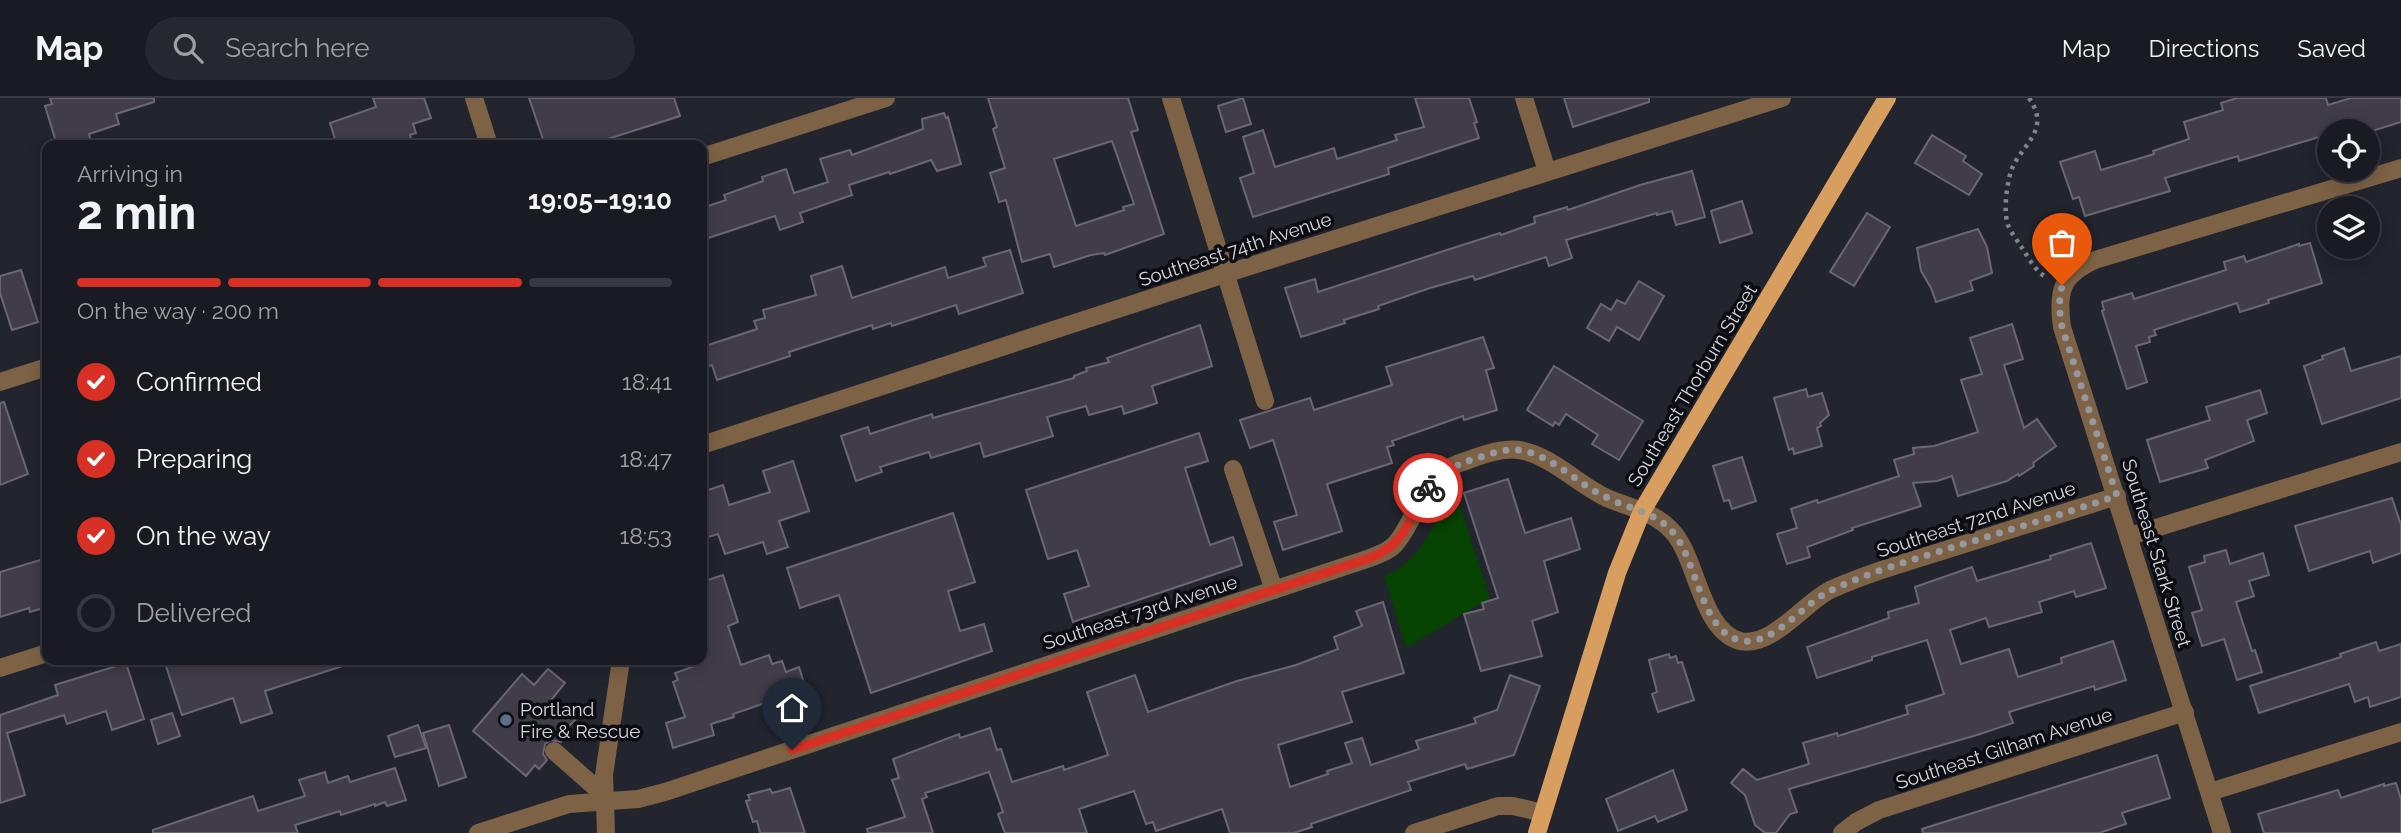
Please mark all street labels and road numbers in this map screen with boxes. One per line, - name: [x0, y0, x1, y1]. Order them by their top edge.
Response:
- street label: Southeast 74th Avenue: [1136, 207, 1334, 291]
- street label: Southeast Thorburn Street: [1623, 279, 1761, 490]
- street label: Southeast Stark Street: [2118, 456, 2196, 650]
- street label: Southeast 72nd Avenue: [1874, 476, 2078, 562]
- street label: Southeast 73rd Avenue: [1040, 570, 1240, 654]
- street label: Southeast Gilham Avenue: [1893, 703, 2115, 793]

